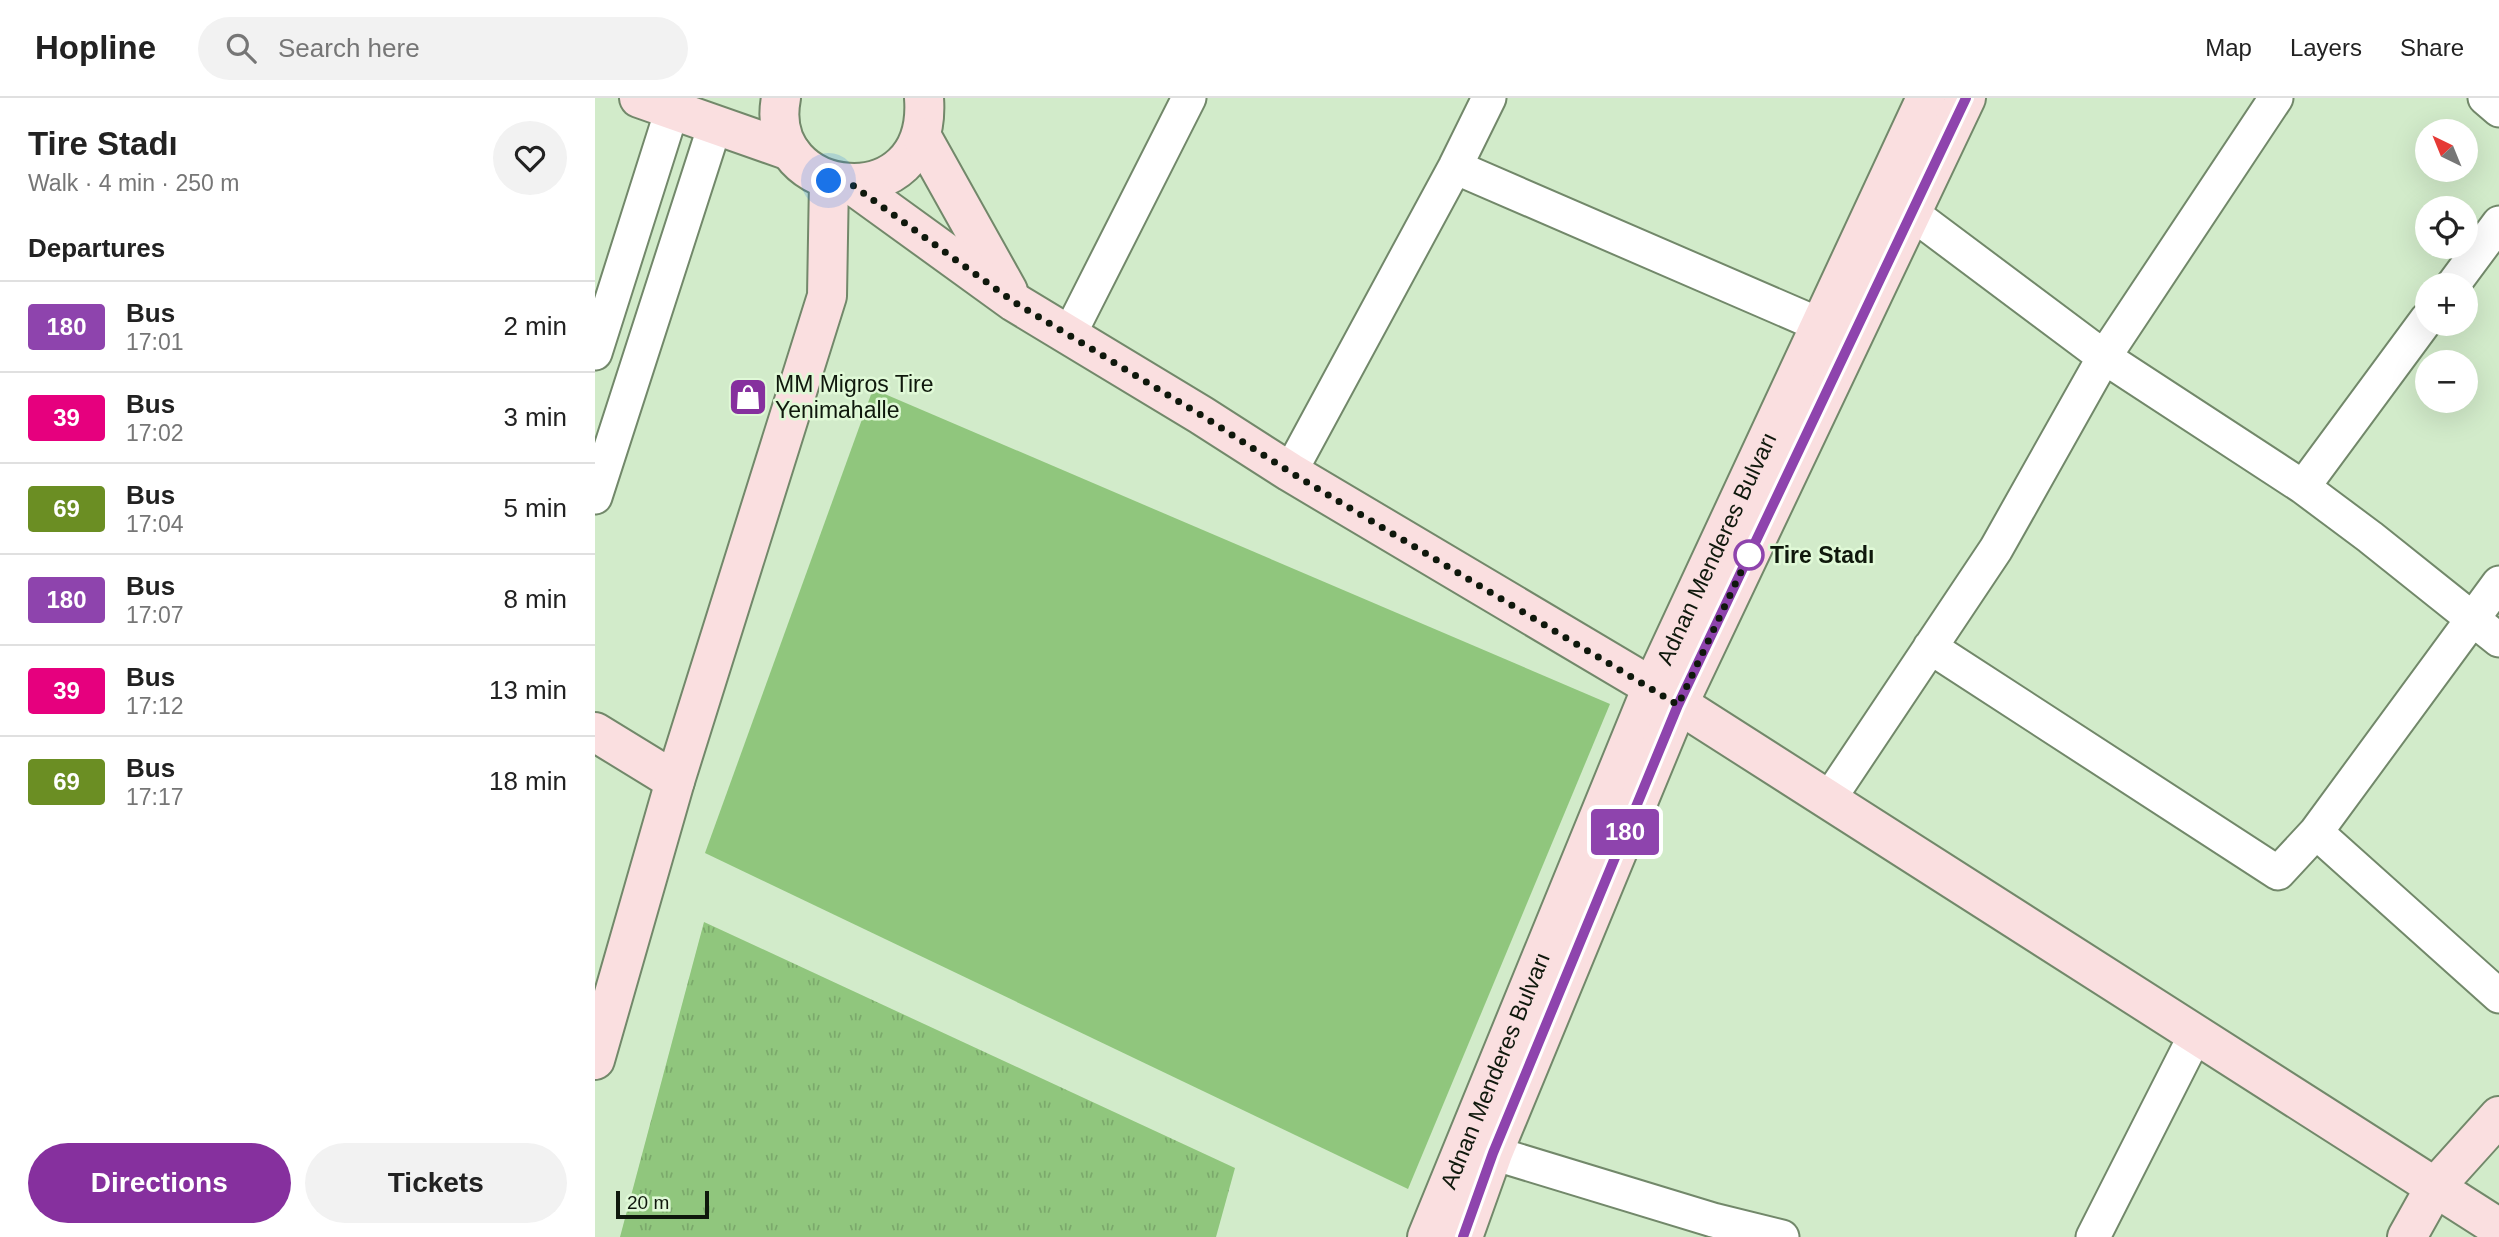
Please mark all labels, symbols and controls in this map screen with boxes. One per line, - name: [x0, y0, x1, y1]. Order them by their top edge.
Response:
- search box: [198, 17, 688, 80]
- text: Hopline: [35, 29, 156, 66]
- icon: search: [222, 29, 260, 67]
- text: Search here: [278, 33, 420, 63]
- text: Map: [2205, 34, 2252, 61]
- text: Layers: [2290, 34, 2362, 61]
- text: Share: [2400, 34, 2464, 61]
- north arrow: [2415, 119, 2478, 182]
- map controls: [2415, 119, 2478, 413]
- button: heart: [493, 121, 567, 195]
- text: Tire Stadı: [28, 125, 178, 162]
- your location: [811, 163, 846, 198]
- text: Walk · 4 min · 250 m: [28, 170, 239, 196]
- button: locate: [2415, 196, 2478, 259]
- text: Departures: [28, 233, 165, 263]
- button: +: [2415, 273, 2478, 336]
- text: Bus: [126, 298, 175, 328]
- text: 2 min: [503, 311, 567, 341]
- text: 180: [46, 313, 87, 340]
- text: 17:01: [126, 329, 184, 355]
- button: −: [2415, 350, 2478, 413]
- place label: MM Migros Tire Yenimahalle: [775, 371, 933, 423]
- shop icon: MM Migros Tire Yenimahalle: [727, 376, 769, 418]
- text: Bus: [126, 389, 175, 419]
- text: 3 min: [503, 402, 567, 432]
- text: 39: [53, 404, 80, 431]
- text: 17:02: [126, 420, 184, 446]
- street label: Adnan Menderes Bulvarı: [1651, 428, 1782, 669]
- text: Bus: [126, 480, 175, 510]
- text: 5 min: [503, 493, 567, 523]
- text: 69: [53, 495, 80, 522]
- text: 17:04: [126, 511, 184, 537]
- marker: Tire Stadı: [1734, 540, 1764, 570]
- place label: Tire Stadı: [1770, 542, 1874, 568]
- text: Bus: [126, 571, 175, 601]
- text: 8 min: [503, 584, 567, 614]
- text: 180: [46, 586, 87, 613]
- text: 17:07: [126, 602, 184, 628]
- text: Bus: [126, 662, 175, 692]
- text: 13 min: [489, 675, 567, 705]
- text: 39: [53, 677, 80, 704]
- text: 17:12: [126, 693, 184, 719]
- text: Bus: [126, 753, 175, 783]
- text: 18 min: [489, 766, 567, 796]
- text: 69: [53, 768, 80, 795]
- text: 17:17: [126, 784, 184, 810]
- line badge: 180: [1585, 809, 1665, 855]
- text: 180: [1605, 818, 1645, 845]
- street label: Adnan Menderes Bulvarı: [1435, 948, 1555, 1193]
- button: Directions: [28, 1143, 291, 1223]
- button: Tickets: [305, 1143, 567, 1223]
- scale bar: [616, 1188, 709, 1220]
- text: 20 m: [627, 1192, 669, 1213]

